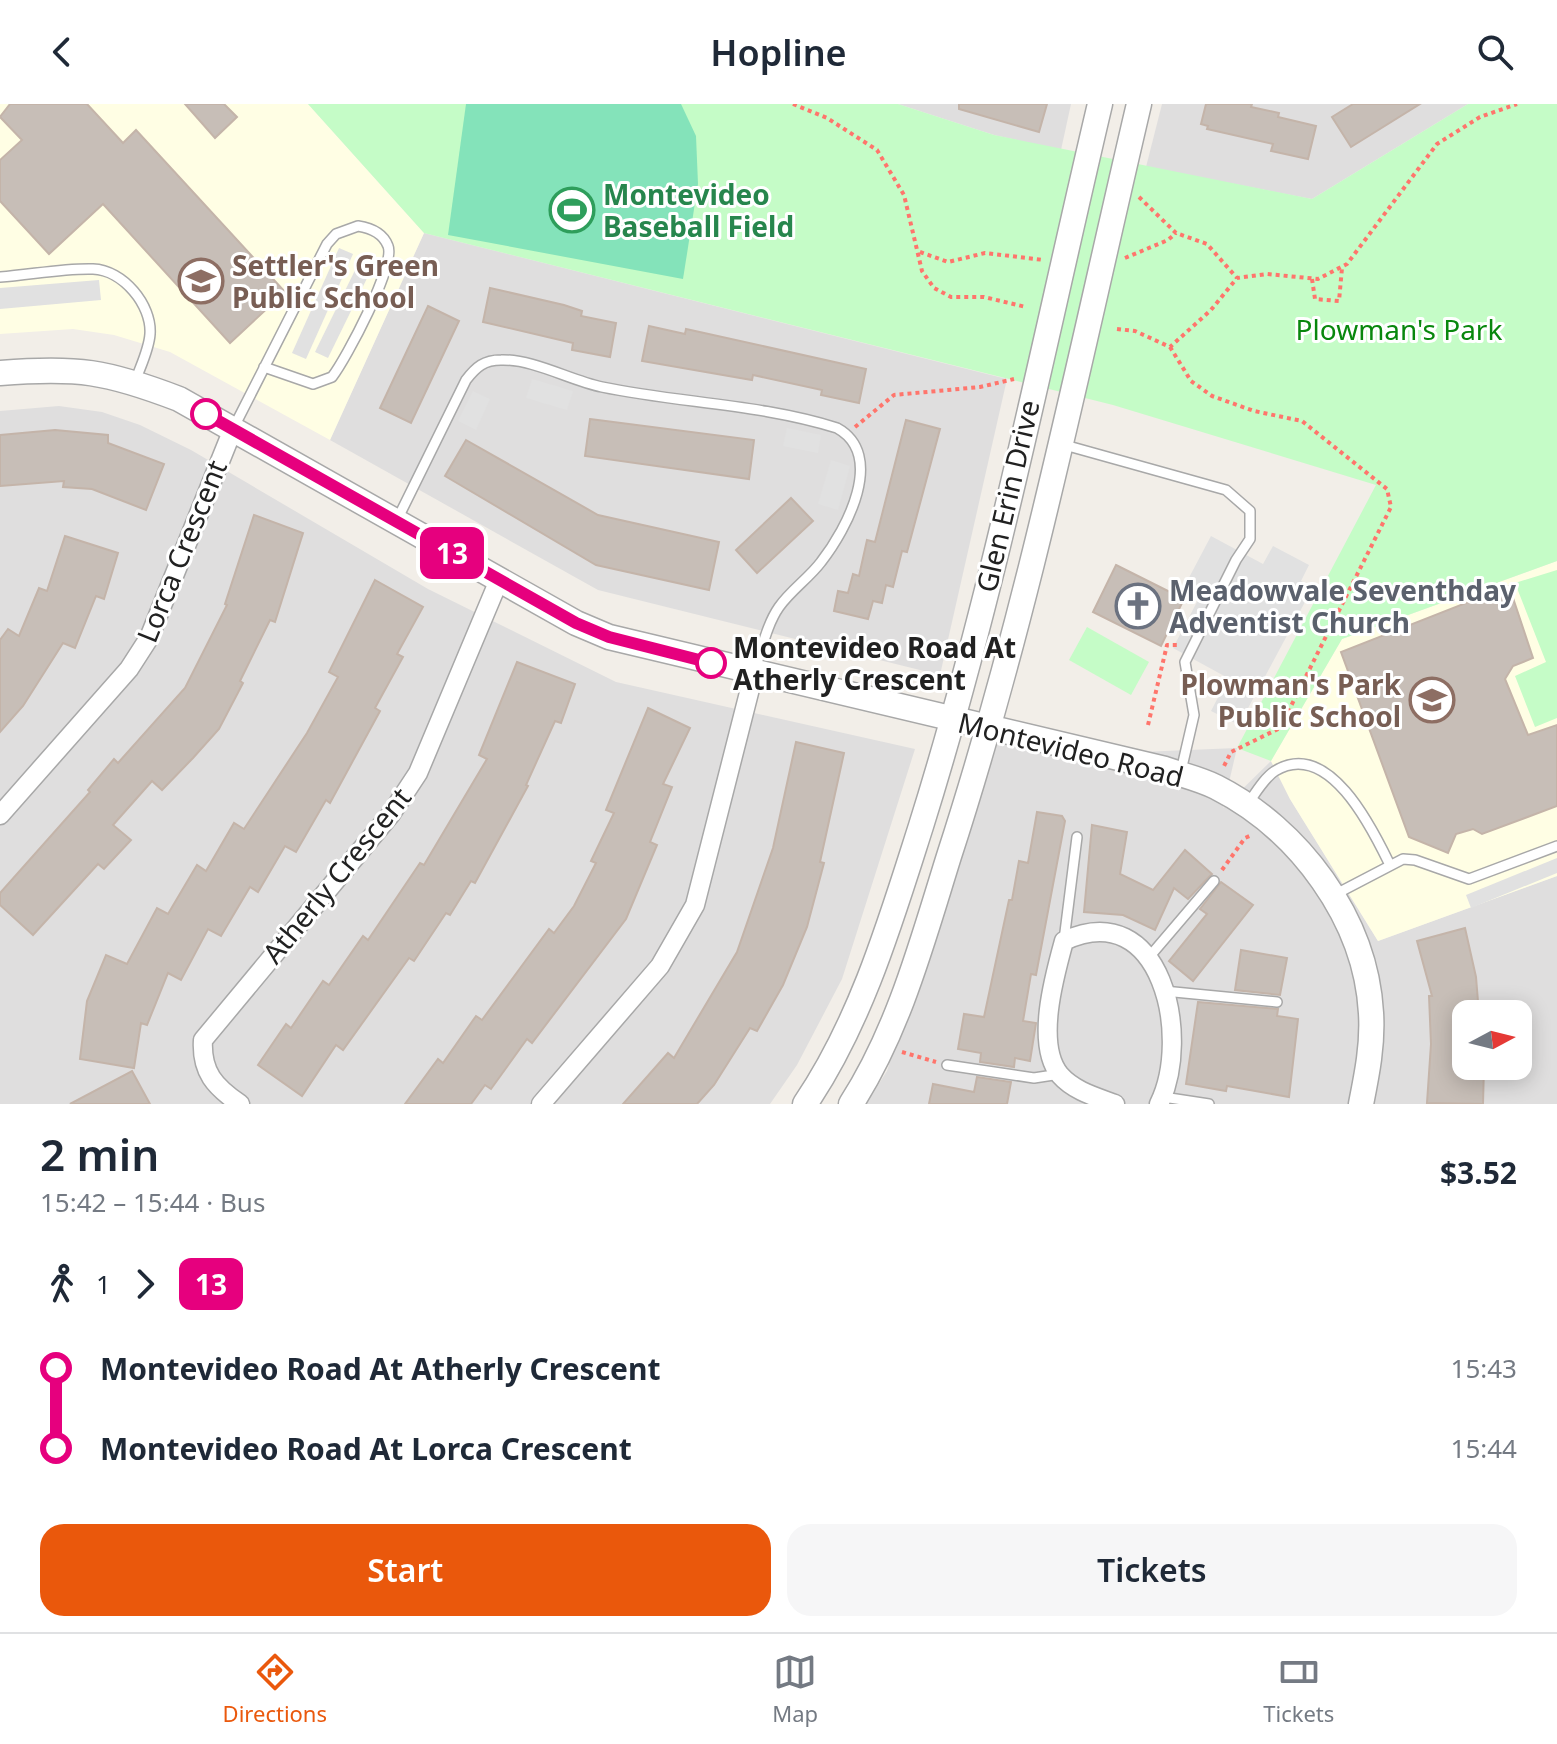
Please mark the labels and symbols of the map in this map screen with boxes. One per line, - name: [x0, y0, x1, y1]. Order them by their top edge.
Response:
- place label: Montevideo Baseball Field: [603, 175, 794, 245]
- sports icon: Montevideo Baseball Field: [548, 186, 596, 234]
- place label: Settler's Green Public School: [232, 246, 439, 316]
- school or university icon: Settler's Green Public School: [177, 257, 225, 305]
- park label: Plowman's Park: [1296, 310, 1502, 348]
- street label: Glen Erin Drive: [966, 396, 1048, 596]
- unlabelled marker: [191, 399, 221, 429]
- street label: Lorca Crescent: [127, 454, 235, 648]
- line badge: 13: [416, 527, 488, 579]
- place label: Meadowvale Seventhday Adventist Church: [1169, 571, 1516, 641]
- church icon: Meadowvale Seventhday Adventist Church: [1114, 582, 1162, 630]
- place label: Montevideo Road At Atherly Crescent: [733, 628, 1016, 698]
- marker: Montevideo Road At Atherly Crescent: [696, 648, 726, 678]
- place label: Plowman's Park Public School: [1180, 665, 1402, 735]
- school or university icon: Plowman's Park Public School: [1408, 676, 1456, 724]
- street label: Montevideo Road: [954, 703, 1188, 795]
- street label: Atherly Crescent: [253, 779, 419, 971]
- north arrow: [1452, 1000, 1532, 1080]

